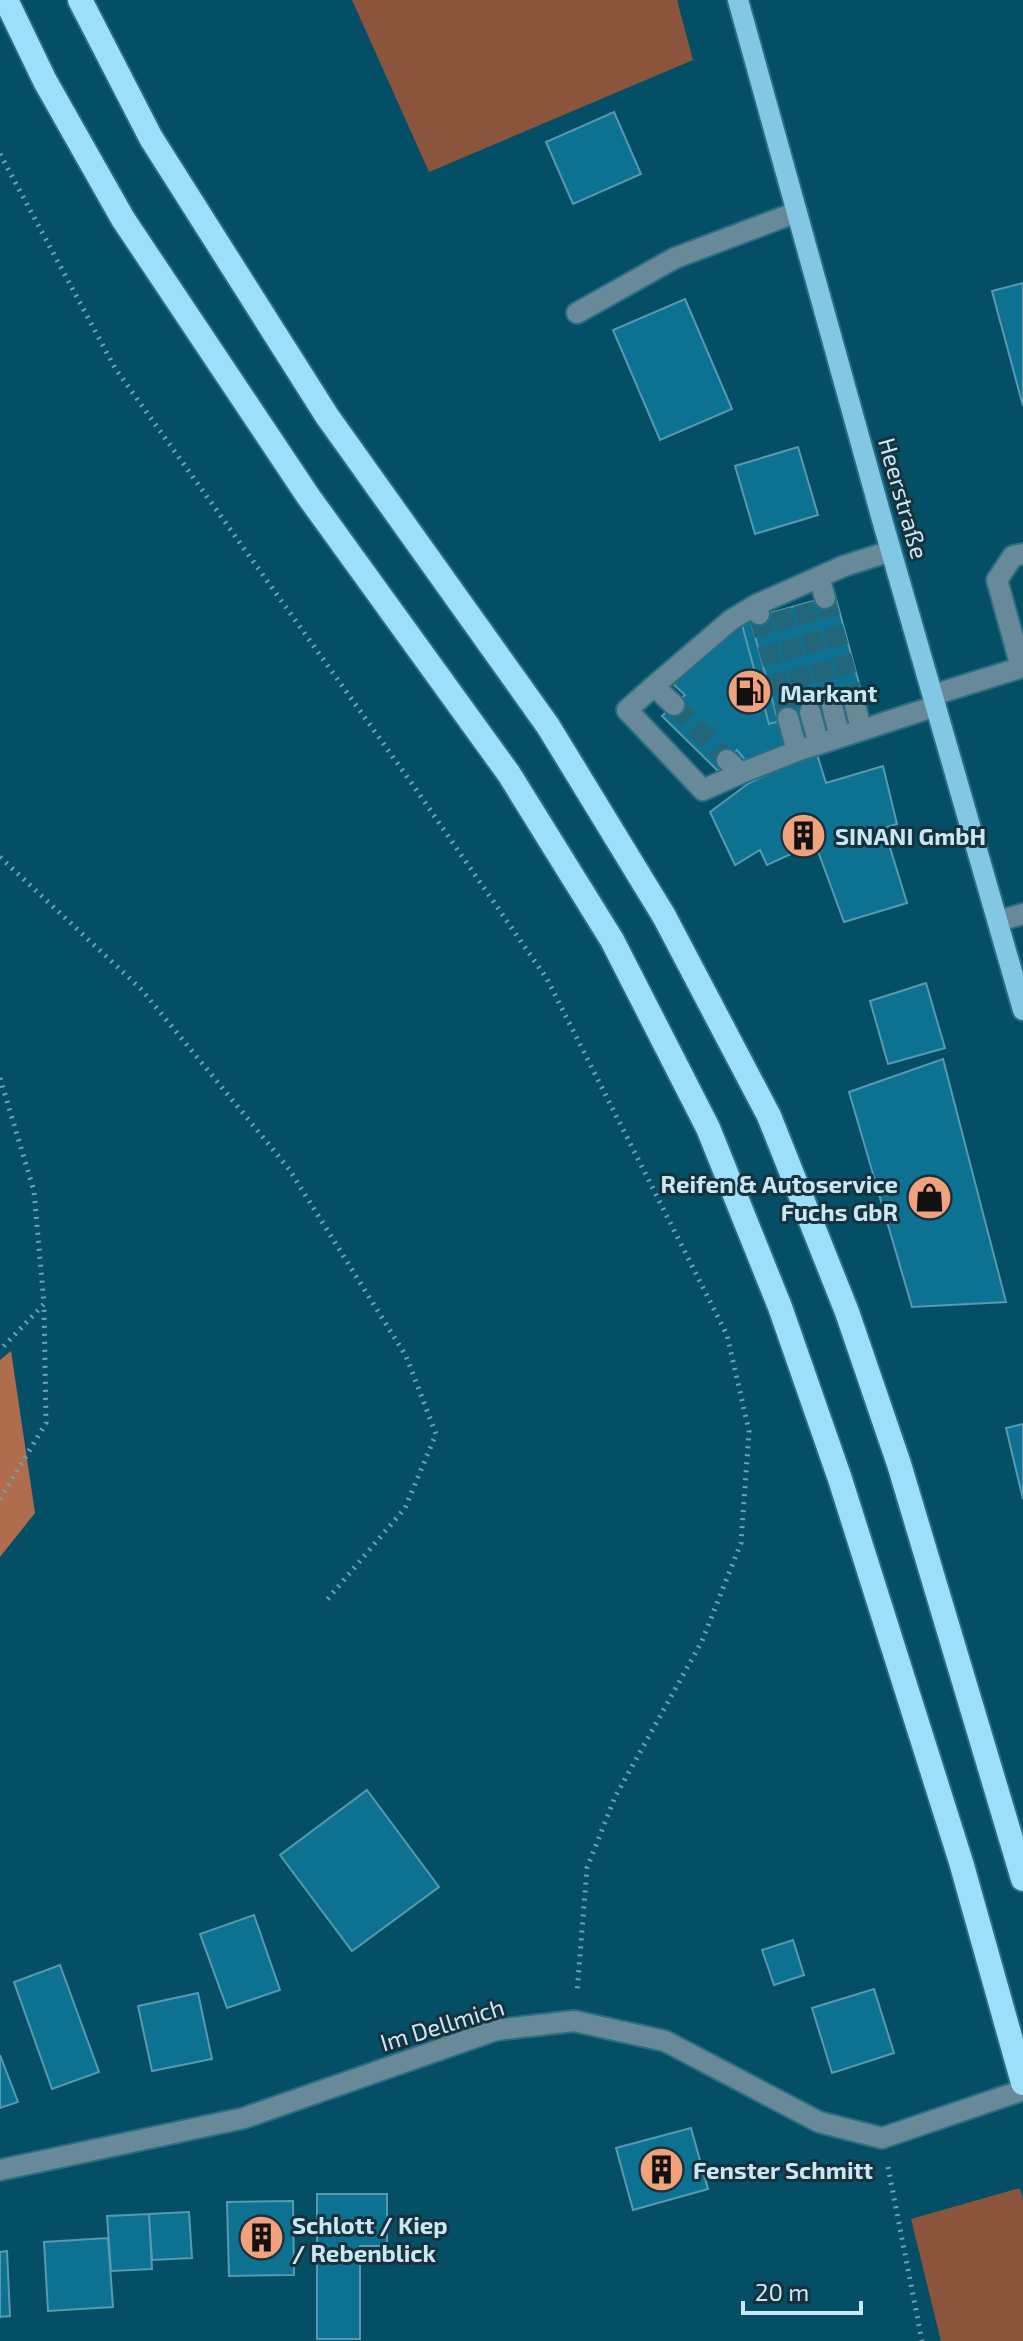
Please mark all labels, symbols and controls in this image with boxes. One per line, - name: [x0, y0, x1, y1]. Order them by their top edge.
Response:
- street label: Heerstraße: [873, 434, 935, 562]
- fuel station icon: Markant: [725, 668, 773, 716]
- place label: Markant: [780, 678, 877, 707]
- building icon: SINANI GmbH: [780, 811, 828, 859]
- place label: SINANI GmbH: [835, 821, 986, 850]
- place label: Reifen & Autoservice Fuchs GbR: [661, 1169, 898, 1226]
- shop icon: Reifen & Autoservice Fuchs GbR: [905, 1173, 953, 1221]
- street label: Im Dellmich: [376, 1991, 508, 2057]
- building icon: Fenster Schmitt: [638, 2145, 686, 2193]
- place label: Fenster Schmitt: [693, 2155, 873, 2184]
- place label: Schlott / Kiep / Rebenblick: [292, 2210, 448, 2267]
- building icon: Schlott / Kiep / Rebenblick: [237, 2214, 285, 2262]
- scale bar: [743, 2265, 861, 2315]
- text: 20 m: [755, 2277, 809, 2306]

